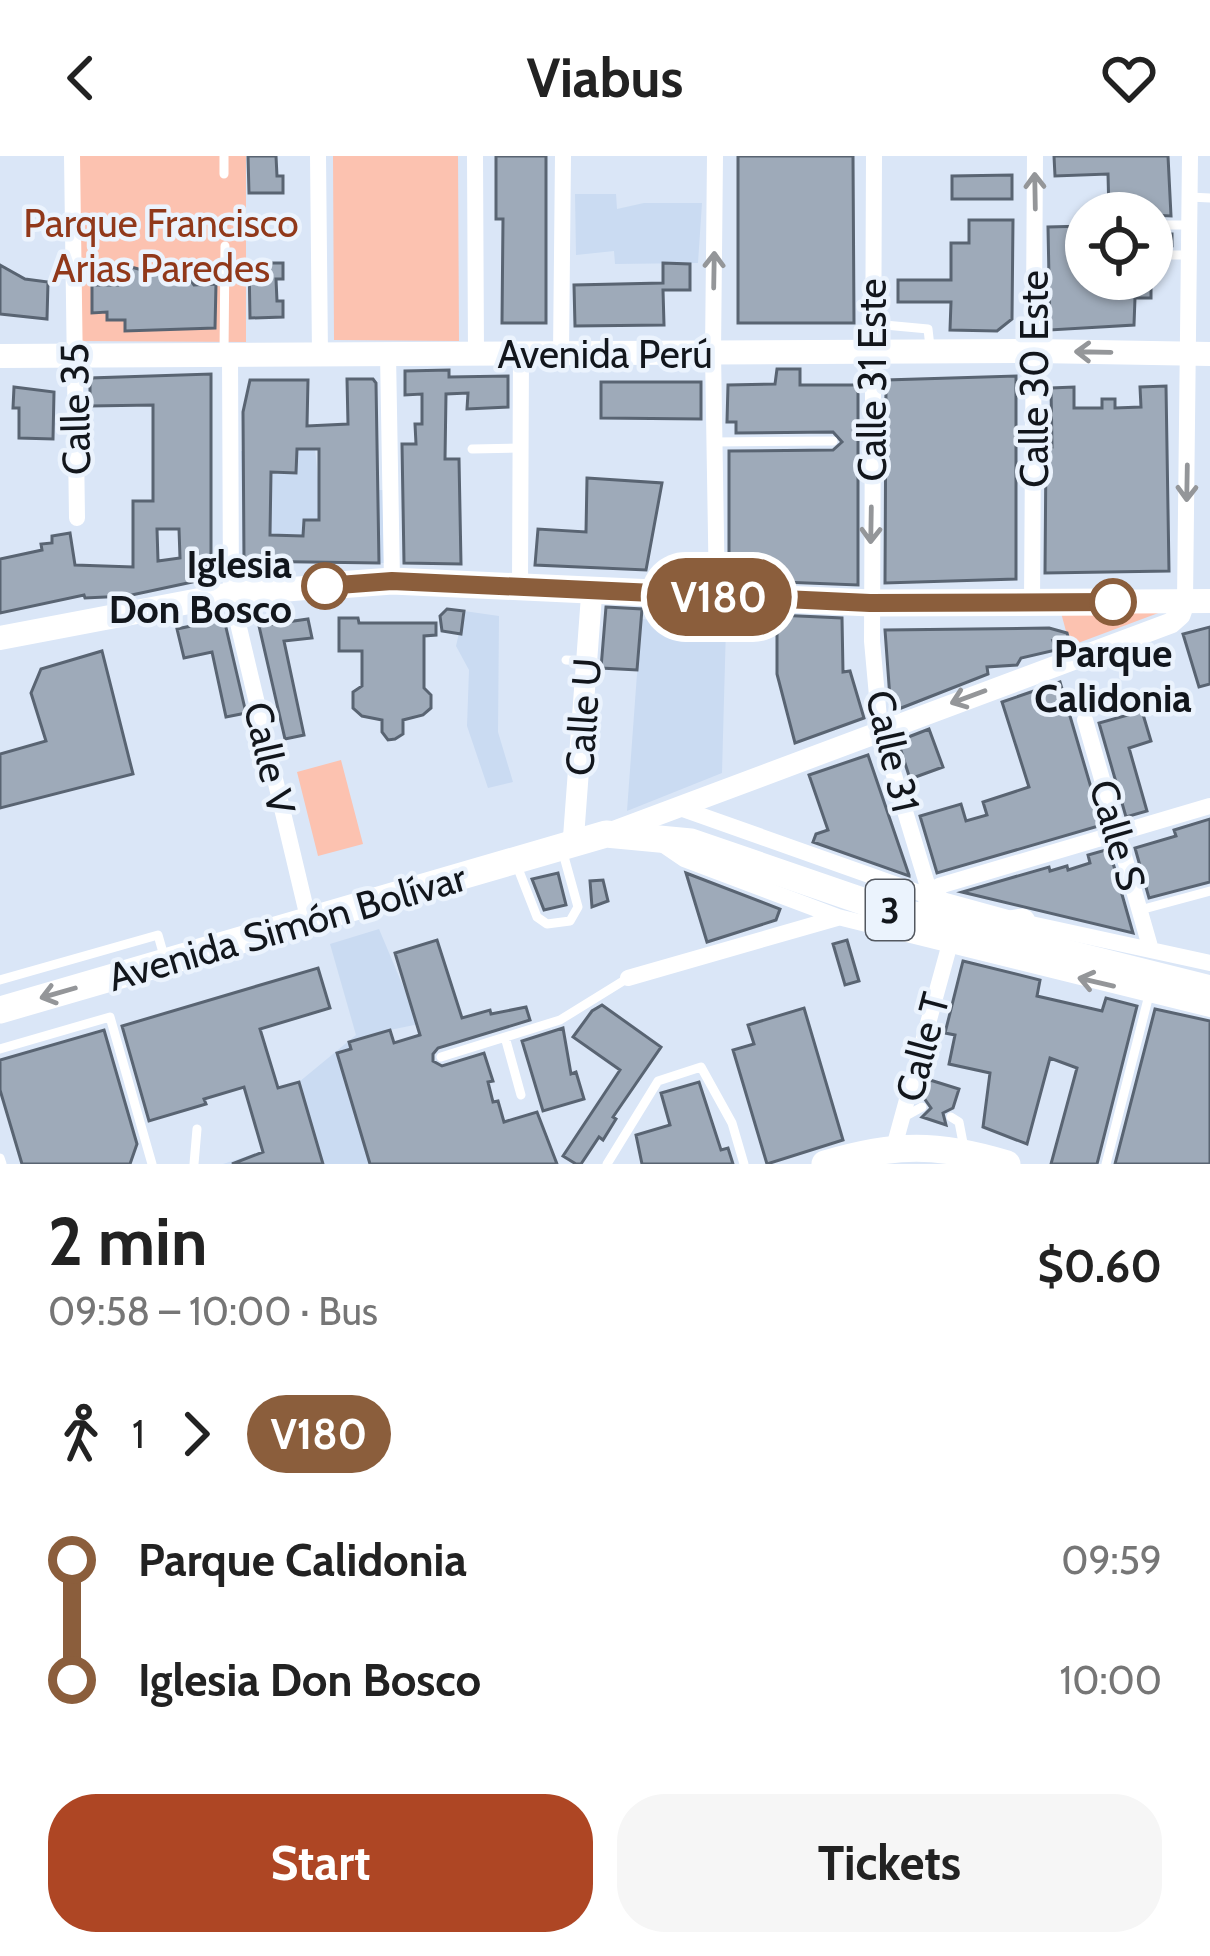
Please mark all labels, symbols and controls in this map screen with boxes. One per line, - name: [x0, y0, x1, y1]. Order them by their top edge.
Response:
- icon: back: [48, 45, 114, 111]
- text: Viabus: [527, 45, 683, 111]
- icon: heart: [1096, 45, 1162, 111]
- one-way arrow: [1024, 172, 1046, 211]
- map controls: [1065, 192, 1173, 300]
- button: locate: [1065, 192, 1173, 300]
- park label: Parque Francisco Arias Paredes: [23, 199, 299, 292]
- one-way arrow: [703, 251, 725, 290]
- street label: Calle 30 Este: [1010, 270, 1058, 488]
- street label: Calle 31 Este: [848, 279, 896, 481]
- street label: Avenida Perú: [497, 330, 713, 378]
- one-way arrow: [1074, 341, 1113, 363]
- street label: Calle 35: [50, 343, 100, 475]
- one-way arrow: [1176, 463, 1199, 502]
- one-way arrow: [860, 505, 883, 544]
- place label: Iglesia Don Bosco: [109, 540, 292, 633]
- line badge: V180: [635, 558, 803, 636]
- marker: Iglesia Don Bosco: [303, 564, 347, 608]
- text: V180: [671, 571, 767, 623]
- marker: Parque Calidonia: [1091, 580, 1135, 624]
- place label: Parque Calidonia: [1034, 629, 1192, 722]
- street label: Calle U: [555, 657, 611, 777]
- street label: Calle 31: [856, 685, 930, 817]
- one-way arrow: [950, 688, 987, 709]
- street label: Calle V: [234, 697, 306, 819]
- street label: Calle S: [1079, 774, 1157, 896]
- street label: Avenida Simón Bolívar: [103, 853, 472, 1001]
- road number: 3: [866, 880, 914, 940]
- one-way arrow: [1078, 969, 1116, 992]
- one-way arrow: [39, 983, 77, 1005]
- street label: Calle T: [885, 987, 960, 1107]
- text: 2 min: [48, 1201, 207, 1282]
- text: $0.60: [1038, 1239, 1162, 1293]
- text: 09:58 – 10:00 · Bus: [48, 1287, 378, 1335]
- icon: walk: [48, 1401, 114, 1467]
- icon: forward: [163, 1401, 229, 1467]
- text: V180: [271, 1408, 367, 1460]
- text: 1: [132, 1410, 145, 1458]
- text: Parque Calidonia: [138, 1533, 467, 1587]
- text: 09:59: [1061, 1536, 1162, 1584]
- text: Iglesia Don Bosco: [138, 1653, 481, 1707]
- text: 10:00: [1060, 1656, 1162, 1704]
- button: Start: [48, 1794, 593, 1932]
- button: Tickets: [617, 1794, 1162, 1932]

